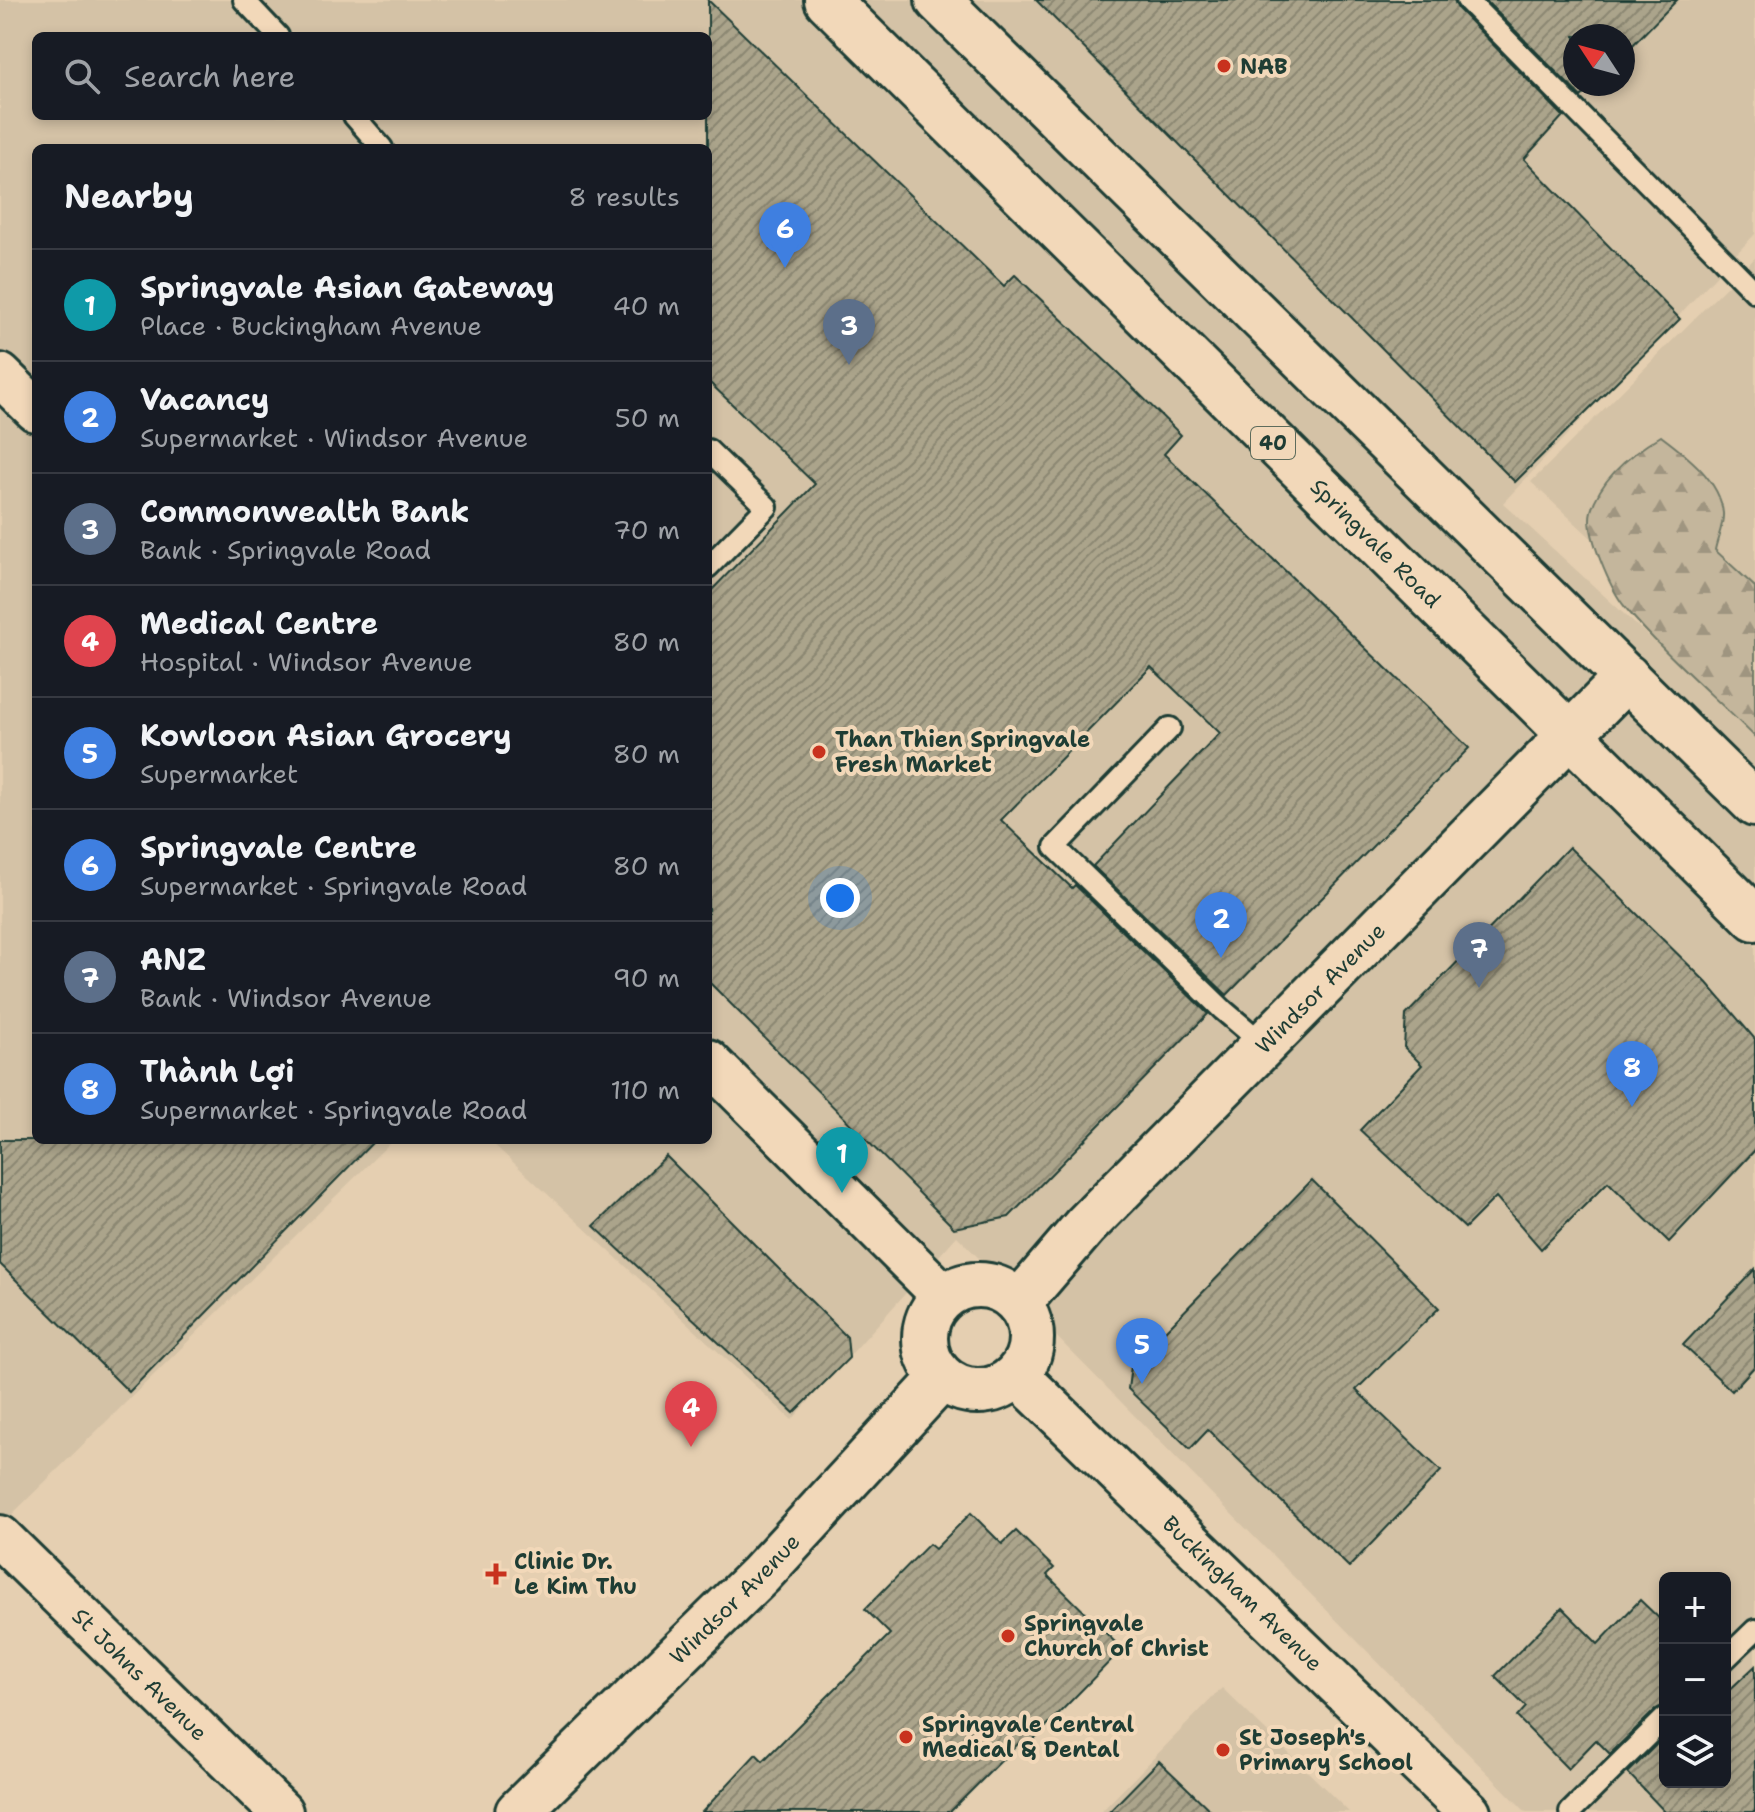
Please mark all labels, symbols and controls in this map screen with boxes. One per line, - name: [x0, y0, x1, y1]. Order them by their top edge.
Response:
- north arrow: [1563, 24, 1635, 96]
- search box: [32, 32, 712, 120]
- place label: NAB: [1240, 52, 1288, 81]
- icon: search: [60, 54, 104, 98]
- text: Search here: [124, 56, 295, 97]
- marker: NAB: [1215, 57, 1233, 75]
- text: Nearby: [64, 173, 194, 219]
- text: 8 results: [568, 179, 680, 214]
- pin: 6: [759, 202, 811, 268]
- text: Springvale Asian Gateway: [140, 267, 554, 308]
- text: 1: [84, 288, 96, 323]
- text: 40 m: [613, 288, 680, 323]
- pin: 3: [823, 299, 875, 365]
- text: Place · Buckingham Avenue: [140, 308, 482, 343]
- text: Vacancy: [140, 379, 269, 420]
- text: 2: [81, 400, 99, 435]
- text: 50 m: [615, 400, 680, 435]
- text: Supermarket · Windsor Avenue: [140, 420, 528, 455]
- road number: 40: [1251, 427, 1295, 459]
- street label: Springvale Road: [1304, 472, 1447, 614]
- text: Commonwealth Bank: [140, 491, 469, 532]
- text: 3: [81, 512, 99, 547]
- text: 70 m: [613, 512, 680, 547]
- text: Bank · Springvale Road: [140, 532, 431, 567]
- text: Medical Centre: [140, 603, 378, 644]
- text: 4: [81, 624, 99, 659]
- text: 80 m: [613, 624, 680, 659]
- text: Hospital · Windsor Avenue: [140, 644, 473, 679]
- text: Kowloon Asian Grocery: [140, 715, 512, 756]
- place label: Than Thien Springvale Fresh Market: [835, 725, 1090, 779]
- text: 5: [82, 736, 98, 771]
- text: 80 m: [613, 736, 680, 771]
- marker: Than Thien Springvale Fresh Market: [810, 743, 828, 761]
- text: Supermarket: [140, 756, 298, 791]
- text: Springvale Centre: [140, 827, 417, 868]
- text: 6: [81, 848, 99, 883]
- text: 80 m: [613, 848, 680, 883]
- text: Supermarket · Springvale Road: [140, 868, 527, 903]
- your location: [820, 878, 860, 918]
- pin: 2: [1195, 892, 1247, 958]
- street label: Windsor Avenue: [1249, 916, 1392, 1060]
- pin: 7: [1453, 922, 1505, 988]
- text: ANZ: [140, 939, 206, 980]
- text: 7: [81, 960, 99, 995]
- text: 90 m: [613, 960, 680, 995]
- text: Bank · Windsor Avenue: [140, 980, 432, 1015]
- pin: 8: [1606, 1041, 1658, 1107]
- text: Thành Lợi: [140, 1051, 294, 1092]
- text: 8: [81, 1072, 99, 1107]
- text: 110 m: [610, 1072, 680, 1107]
- text: Supermarket · Springvale Road: [140, 1092, 527, 1127]
- pin: 1: [816, 1127, 868, 1193]
- pin: 5: [1116, 1318, 1168, 1384]
- pin: 4: [665, 1381, 717, 1447]
- street label: Buckingham Avenue: [1156, 1509, 1329, 1678]
- street label: Windsor Avenue: [663, 1527, 806, 1671]
- place label: Clinic Dr. Le Kim Thu: [514, 1547, 637, 1601]
- marker: Clinic Dr. Le Kim Thu: [485, 1563, 507, 1585]
- map controls: [1659, 1572, 1731, 1788]
- button: +: [1659, 1572, 1731, 1644]
- street label: St Johns Avenue: [66, 1602, 214, 1747]
- place label: Springvale Church of Christ: [1024, 1609, 1209, 1663]
- marker: Springvale Church of Christ: [999, 1627, 1017, 1645]
- button: −: [1659, 1644, 1731, 1716]
- place label: Springvale Central Medical & Dental: [922, 1710, 1135, 1764]
- button: layers: [1659, 1716, 1731, 1788]
- place label: St Joseph's Primary School: [1239, 1723, 1413, 1777]
- marker: Springvale Central Medical & Dental: [897, 1728, 915, 1746]
- marker: St Joseph's Primary School: [1214, 1741, 1232, 1759]

